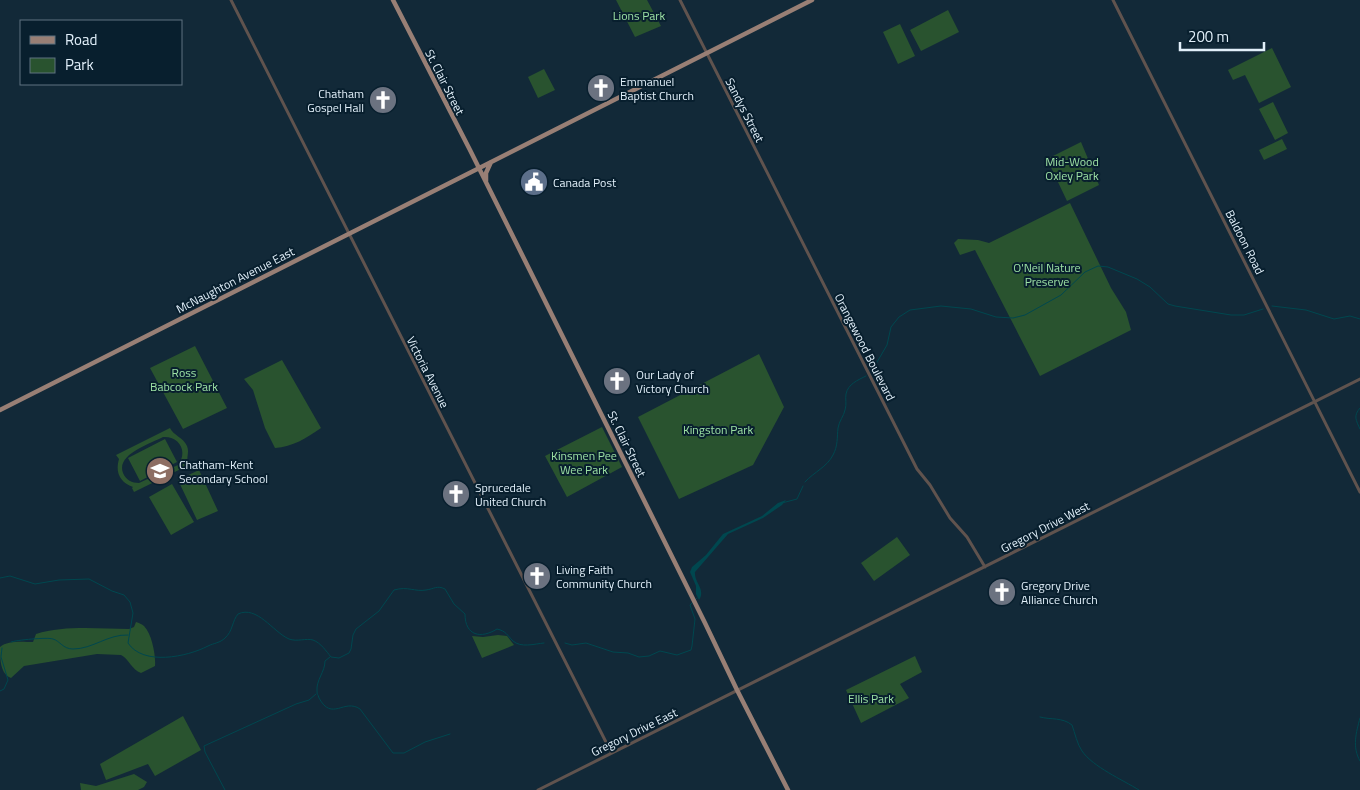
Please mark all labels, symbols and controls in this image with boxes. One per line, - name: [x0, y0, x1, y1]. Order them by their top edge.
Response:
- park label: Lions Park: [613, 6, 665, 25]
- legend: [20, 20, 182, 85]
- scale bar: [1180, 20, 1264, 52]
- text: 200 m: [1188, 25, 1229, 48]
- text: Road: [65, 28, 97, 51]
- street label: St. Clair Street: [420, 46, 470, 119]
- text: Park: [65, 53, 94, 76]
- place label: Emmanuel Baptist Church: [620, 72, 694, 105]
- church icon: Emmanuel Baptist Church: [586, 73, 616, 103]
- street label: Sandys Street: [721, 74, 770, 146]
- place label: Chatham Gospel Hall: [307, 84, 364, 117]
- church icon: Chatham Gospel Hall: [368, 85, 398, 115]
- park label: Mid-Wood Oxley Park: [1045, 152, 1099, 185]
- public building icon: Canada Post: [519, 167, 549, 197]
- place label: Canada Post: [553, 173, 617, 192]
- street label: Baldoon Road: [1221, 206, 1269, 278]
- street label: McNaughton Avenue East: [173, 242, 298, 318]
- park label: O'Neil Nature Preserve: [1013, 258, 1081, 291]
- street label: Orangewood Boulevard: [830, 290, 900, 404]
- street label: Victoria Avenue: [402, 333, 454, 411]
- park label: Ross Babcock Park: [150, 363, 218, 396]
- place label: Our Lady of Victory Church: [636, 365, 709, 398]
- church icon: Our Lady of Victory Church: [602, 366, 632, 396]
- street label: St. Clair Street: [603, 408, 652, 481]
- park label: Kingston Park: [683, 420, 753, 439]
- park label: Kinsmen Pee Wee Park: [551, 446, 617, 479]
- place label: Chatham-Kent Secondary School: [179, 455, 268, 488]
- school or university icon: Chatham-Kent Secondary School: [145, 456, 175, 486]
- place label: Sprucedale United Church: [475, 478, 546, 511]
- church icon: Sprucedale United Church: [441, 479, 471, 509]
- street label: Gregory Drive West: [997, 496, 1094, 558]
- place label: Living Faith Community Church: [556, 560, 652, 593]
- church icon: Living Faith Community Church: [522, 561, 552, 591]
- place label: Gregory Drive Alliance Church: [1021, 576, 1098, 609]
- church icon: Gregory Drive Alliance Church: [987, 577, 1017, 607]
- park label: Ellis Park: [848, 689, 894, 708]
- street label: Gregory Drive East: [588, 703, 681, 761]

